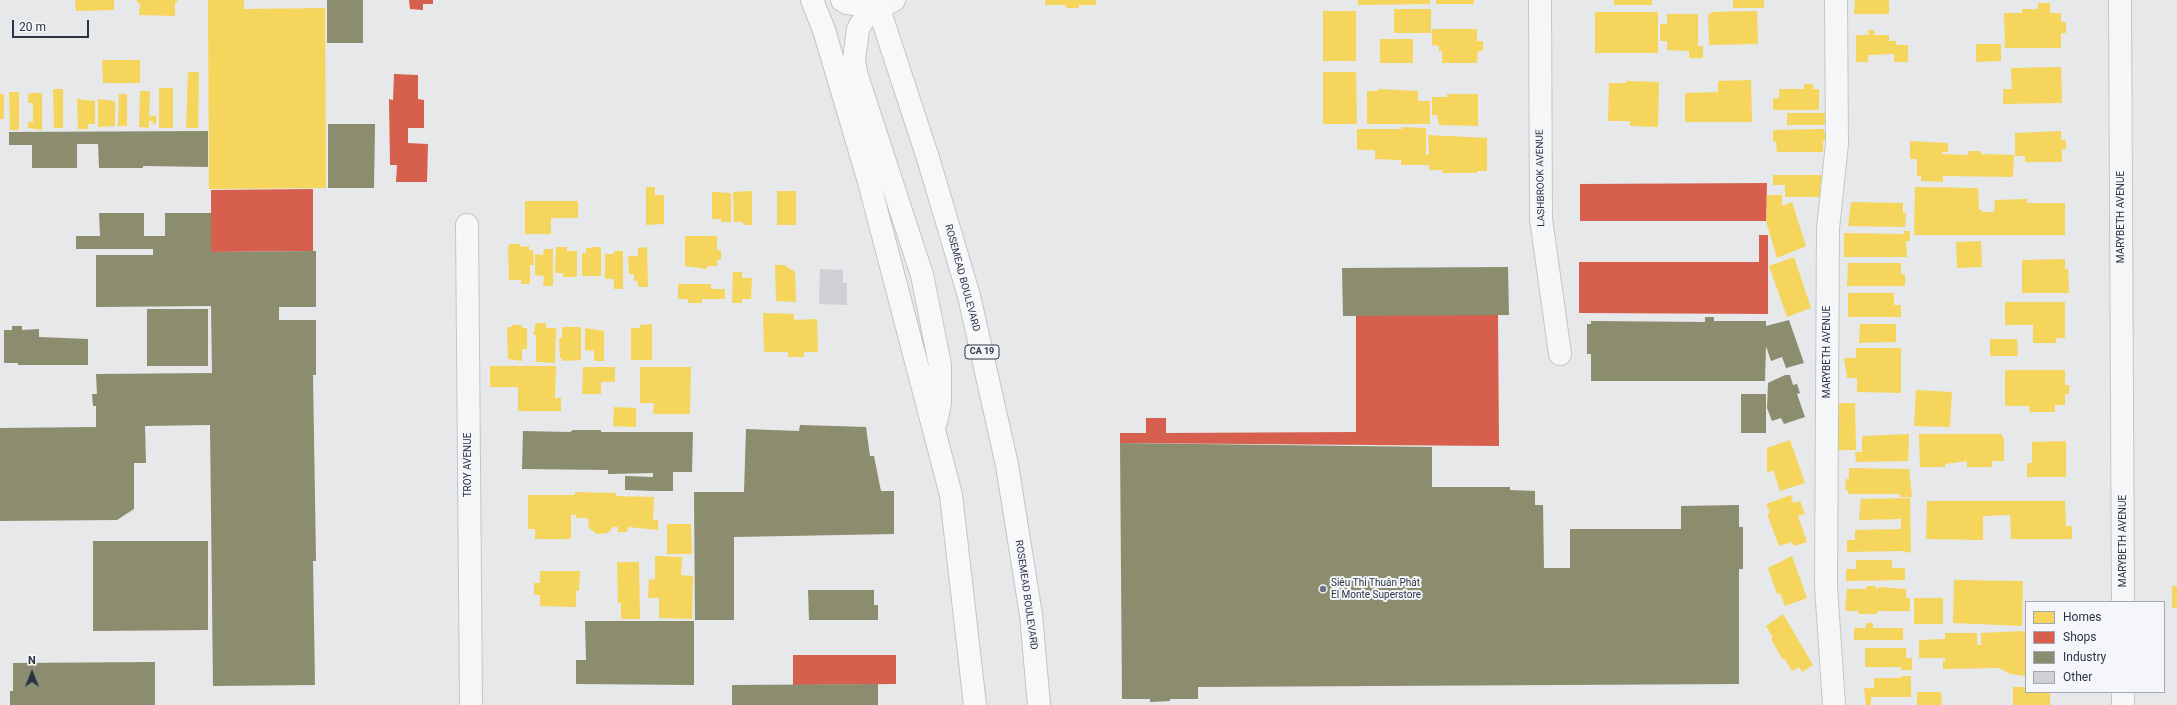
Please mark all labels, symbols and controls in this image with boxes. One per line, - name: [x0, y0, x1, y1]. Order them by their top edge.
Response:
- scale bar: [14, 12, 91, 38]
- text: 20 m: [19, 20, 46, 34]
- street label: LASHBROOK AVENUE: [1534, 129, 1548, 227]
- street label: MARYBETH AVENUE: [2115, 171, 2127, 263]
- street label: ROSEMEAD BOULEVARD: [942, 223, 982, 333]
- street label: MARYBETH AVENUE: [1821, 306, 1833, 398]
- road number: CA 19: [965, 345, 999, 359]
- street label: TROY AVENUE: [462, 433, 474, 497]
- street label: MARYBETH AVENUE: [2117, 495, 2129, 587]
- street label: ROSEMEAD BOULEVARD: [1012, 539, 1040, 651]
- place label: Siêu Thi Thuân Phát El Monte Superstore: [1331, 577, 1421, 600]
- marker: Siêu Thi Thuân Phát El Monte Superstore: [1318, 584, 1328, 594]
- legend: [2025, 601, 2165, 693]
- text: Homes: [2063, 610, 2101, 624]
- text: Shops: [2063, 630, 2097, 644]
- text: Industry: [2063, 650, 2106, 664]
- north arrow: [12, 653, 52, 693]
- text: N: [28, 654, 36, 667]
- text: Other: [2063, 670, 2092, 684]

